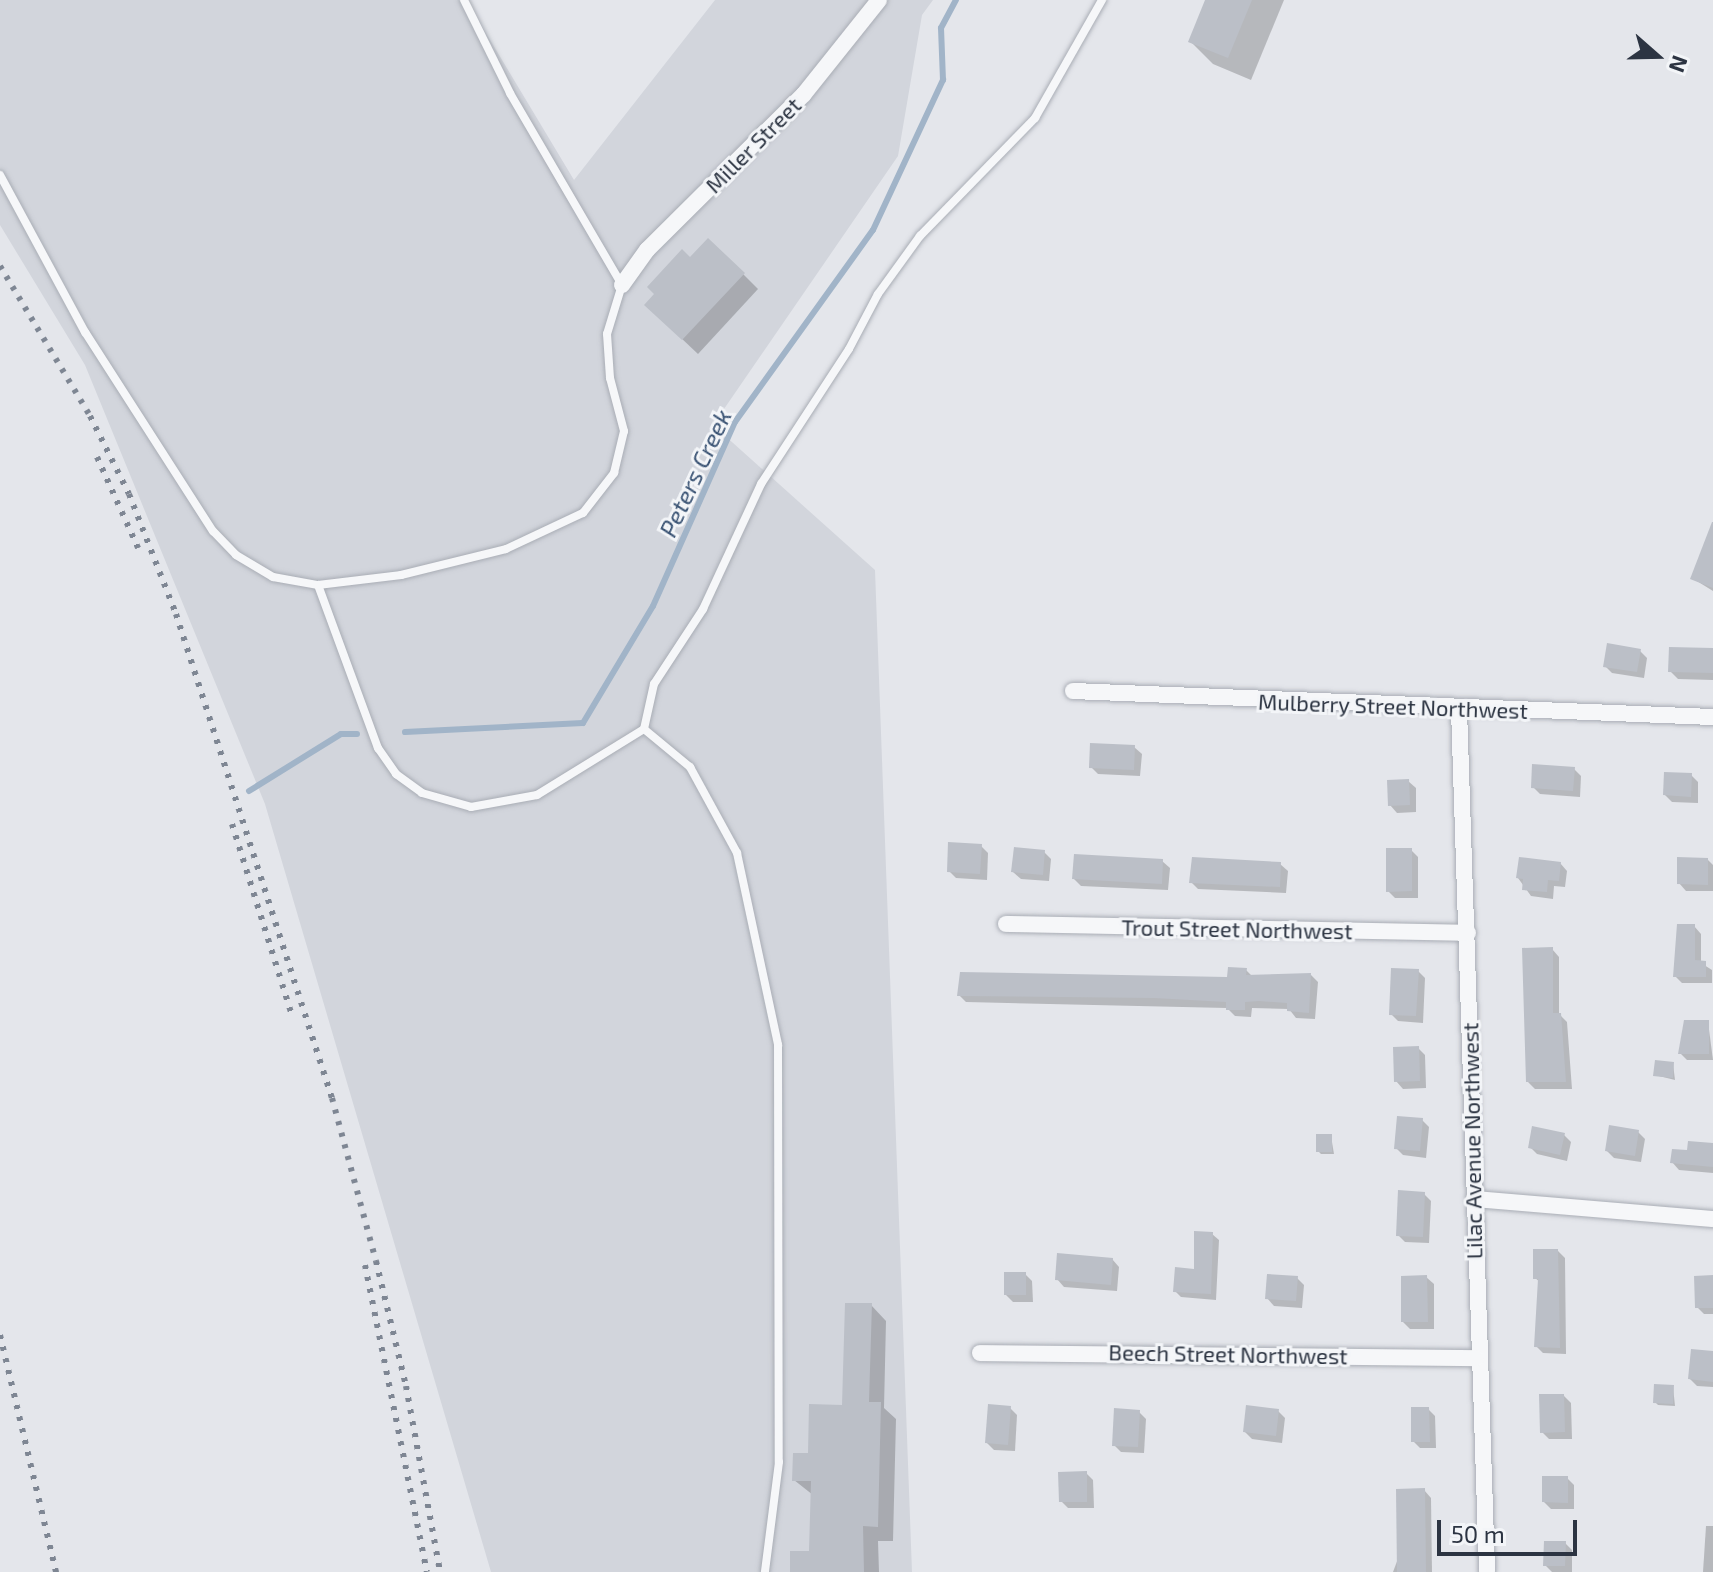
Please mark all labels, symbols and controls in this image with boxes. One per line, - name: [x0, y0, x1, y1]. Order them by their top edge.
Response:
- north arrow: [1617, 16, 1697, 96]
- text: N: [1665, 52, 1694, 76]
- street label: Miller Street: [700, 92, 806, 198]
- water label: Peters Creek: [653, 405, 737, 541]
- street label: Mulberry Street Northwest: [1257, 688, 1529, 724]
- street label: Trout Street Northwest: [1121, 914, 1353, 944]
- street label: Lilac Avenue Northwest: [1457, 1022, 1487, 1260]
- street label: Beech Street Northwest: [1108, 1339, 1348, 1369]
- scale bar: [1441, 1504, 1581, 1554]
- text: 50 m: [1451, 1519, 1505, 1548]

